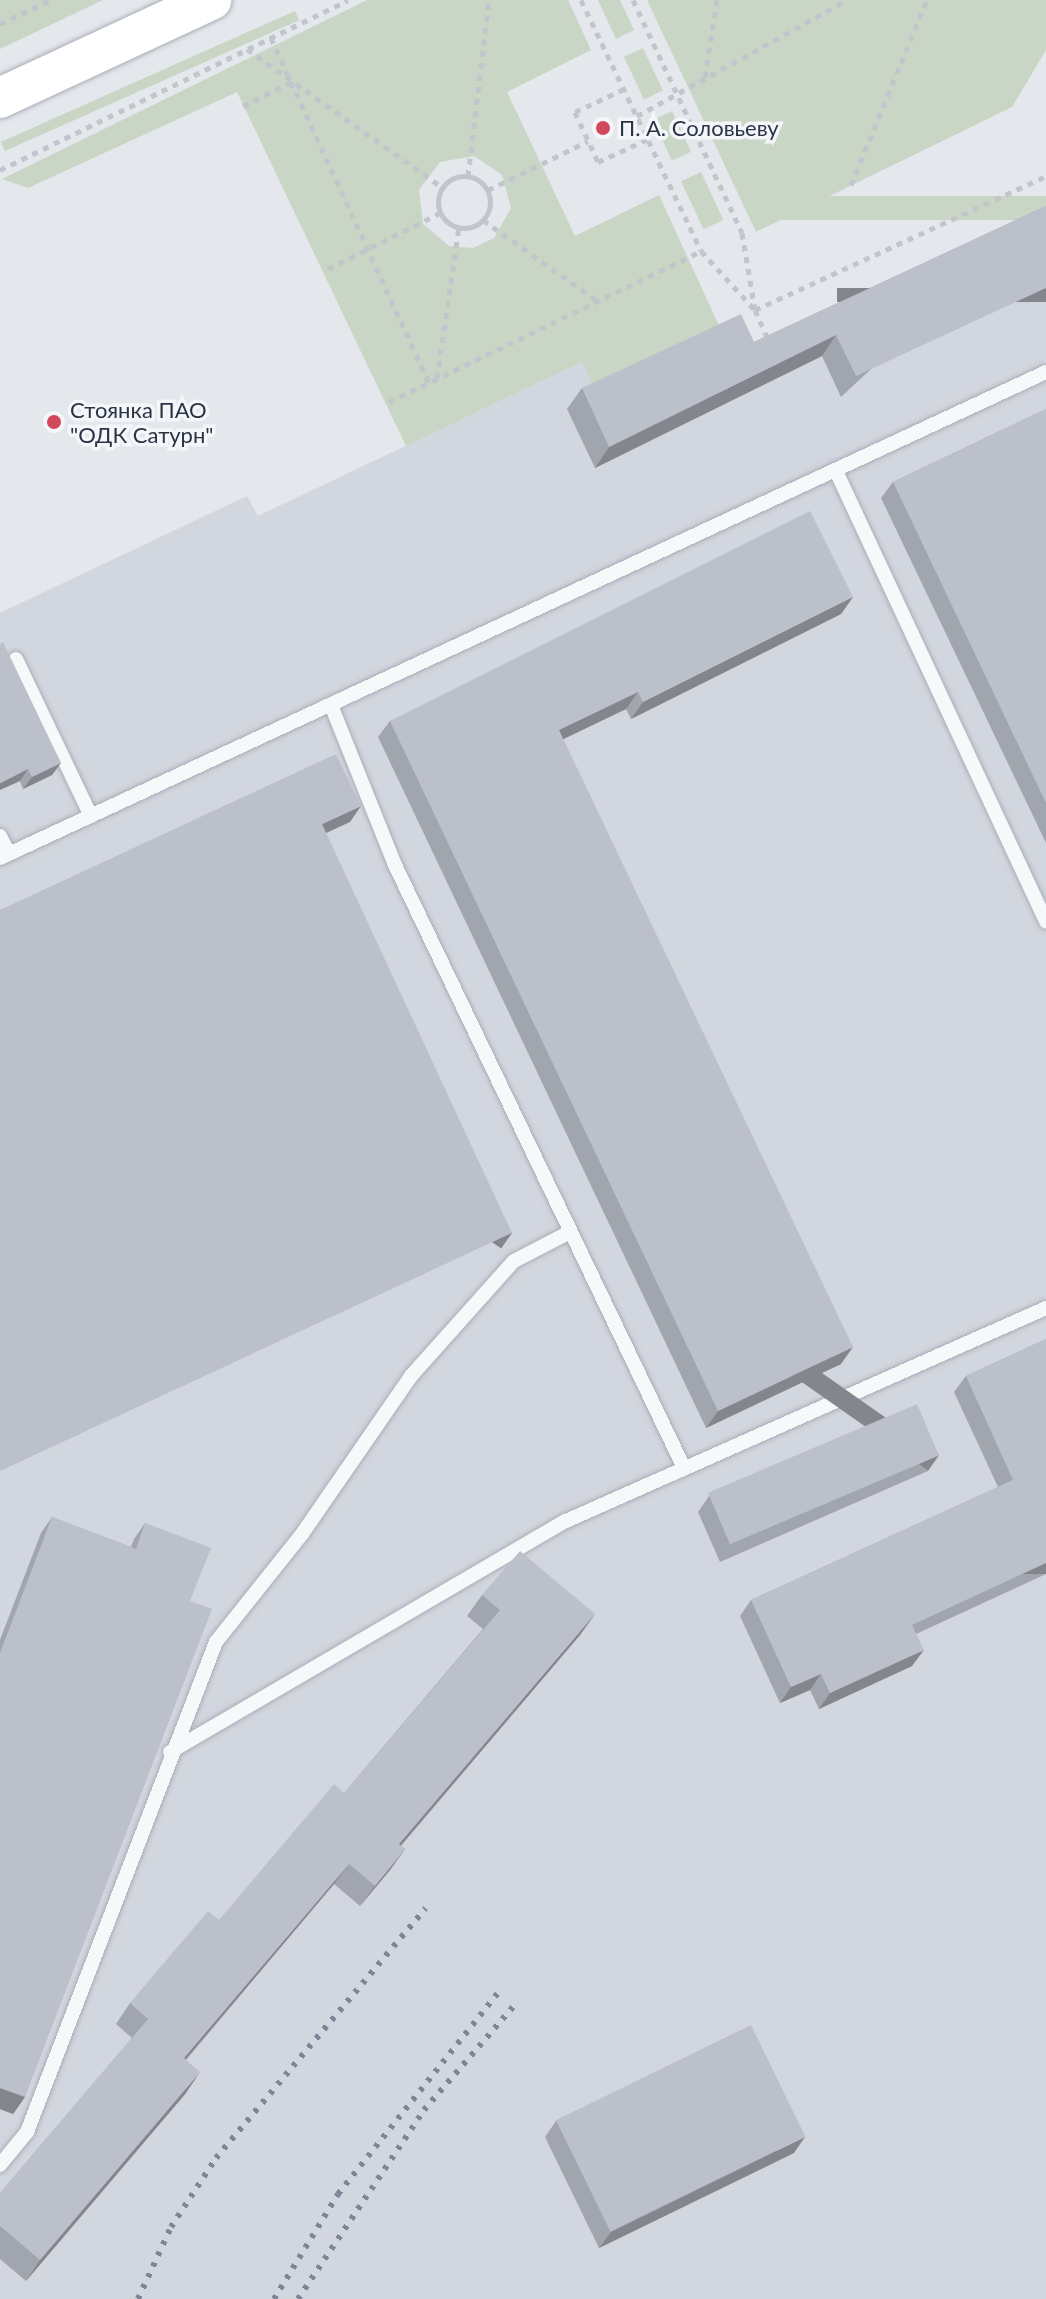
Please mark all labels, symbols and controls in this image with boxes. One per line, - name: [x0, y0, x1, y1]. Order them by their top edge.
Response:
- place label: П. А. Соловьеву: [619, 115, 779, 141]
- marker: П. А. Соловьеву: [594, 119, 612, 137]
- place label: Стоянка ПАО "ОДК Сатурн": [70, 396, 213, 448]
- marker: Стоянка ПАО "ОДК Сатурн": [45, 413, 63, 431]

